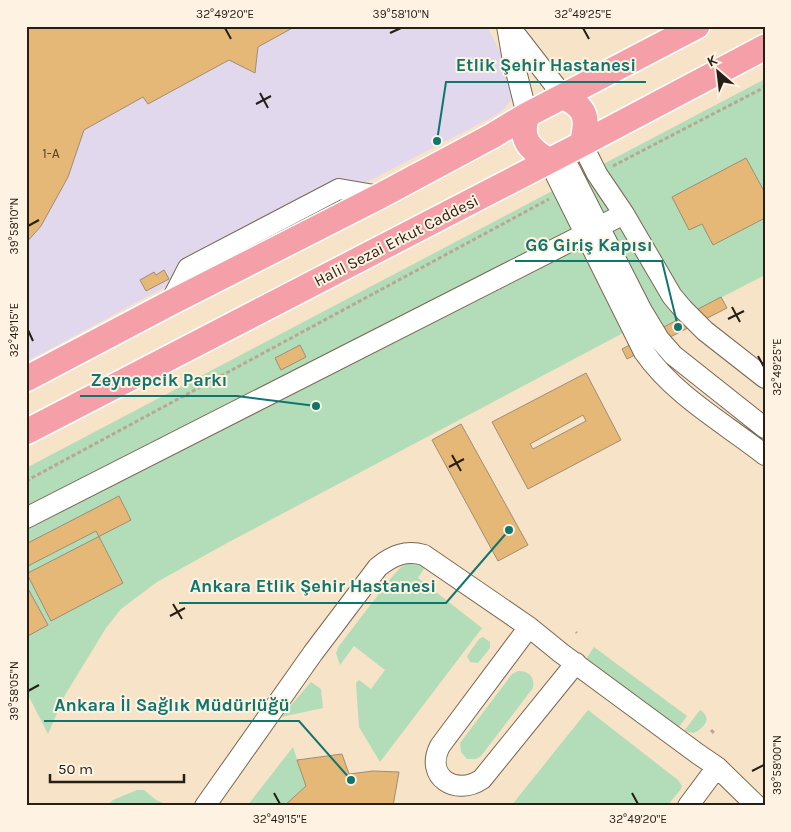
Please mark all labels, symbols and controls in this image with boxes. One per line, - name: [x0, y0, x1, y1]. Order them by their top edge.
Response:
- text: 32°49'20"E: [196, 7, 254, 21]
- text: 39°58'10"N: [373, 7, 429, 21]
- text: 32°49'25"E: [554, 7, 612, 21]
- north arrow: [694, 48, 744, 98]
- callout: Etlik Şehir Hastanesi: [446, 49, 646, 82]
- text: K: [704, 51, 721, 71]
- text: Etlik Şehir Hastanesi: [456, 54, 636, 76]
- house number: 1-A: [42, 145, 60, 162]
- street label: Halil Sezai Erkut Caddesi: [311, 191, 482, 290]
- text: 39°58'10"N: [7, 198, 21, 254]
- callout: G6 Giriş Kapısı: [515, 228, 662, 261]
- text: G6 Giriş Kapısı: [525, 234, 653, 256]
- text: 32°49'15"E: [7, 303, 21, 357]
- text: 32°49'25"E: [770, 338, 784, 396]
- callout: Zeynepcik Parkı: [80, 363, 237, 396]
- text: Zeynepcik Parkı: [91, 369, 227, 391]
- callout: Ankara Etlik Şehir Hastanesi: [179, 570, 446, 603]
- text: Ankara Etlik Şehir Hastanesi: [190, 575, 436, 597]
- text: 39°58'05"N: [7, 661, 21, 721]
- callout: Ankara İl Sağlık Müdürlüğü: [44, 688, 299, 721]
- text: Ankara İl Sağlık Müdürlüğü: [54, 694, 290, 716]
- text: 39°58'00"N: [770, 735, 784, 795]
- scale bar: [50, 752, 184, 784]
- text: 50 m: [58, 760, 93, 778]
- text: 32°49'15"E: [253, 812, 307, 826]
- text: 32°49'20"E: [609, 812, 667, 826]

